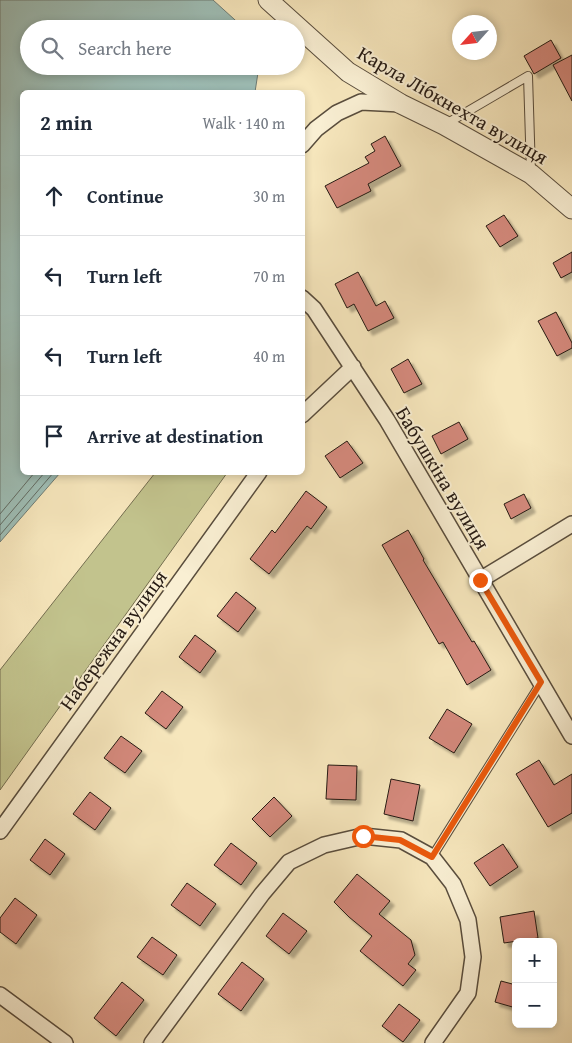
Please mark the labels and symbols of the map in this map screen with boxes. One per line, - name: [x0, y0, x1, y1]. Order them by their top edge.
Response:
- north arrow: [452, 15, 497, 60]
- street label: Карла Лібкнехта вулиця: [353, 38, 554, 171]
- street label: Бабушкіна вулиця: [389, 401, 498, 555]
- street label: Набережна вулиця: [52, 564, 173, 716]
- route end: [469, 569, 492, 592]
- route start: [352, 825, 375, 848]

